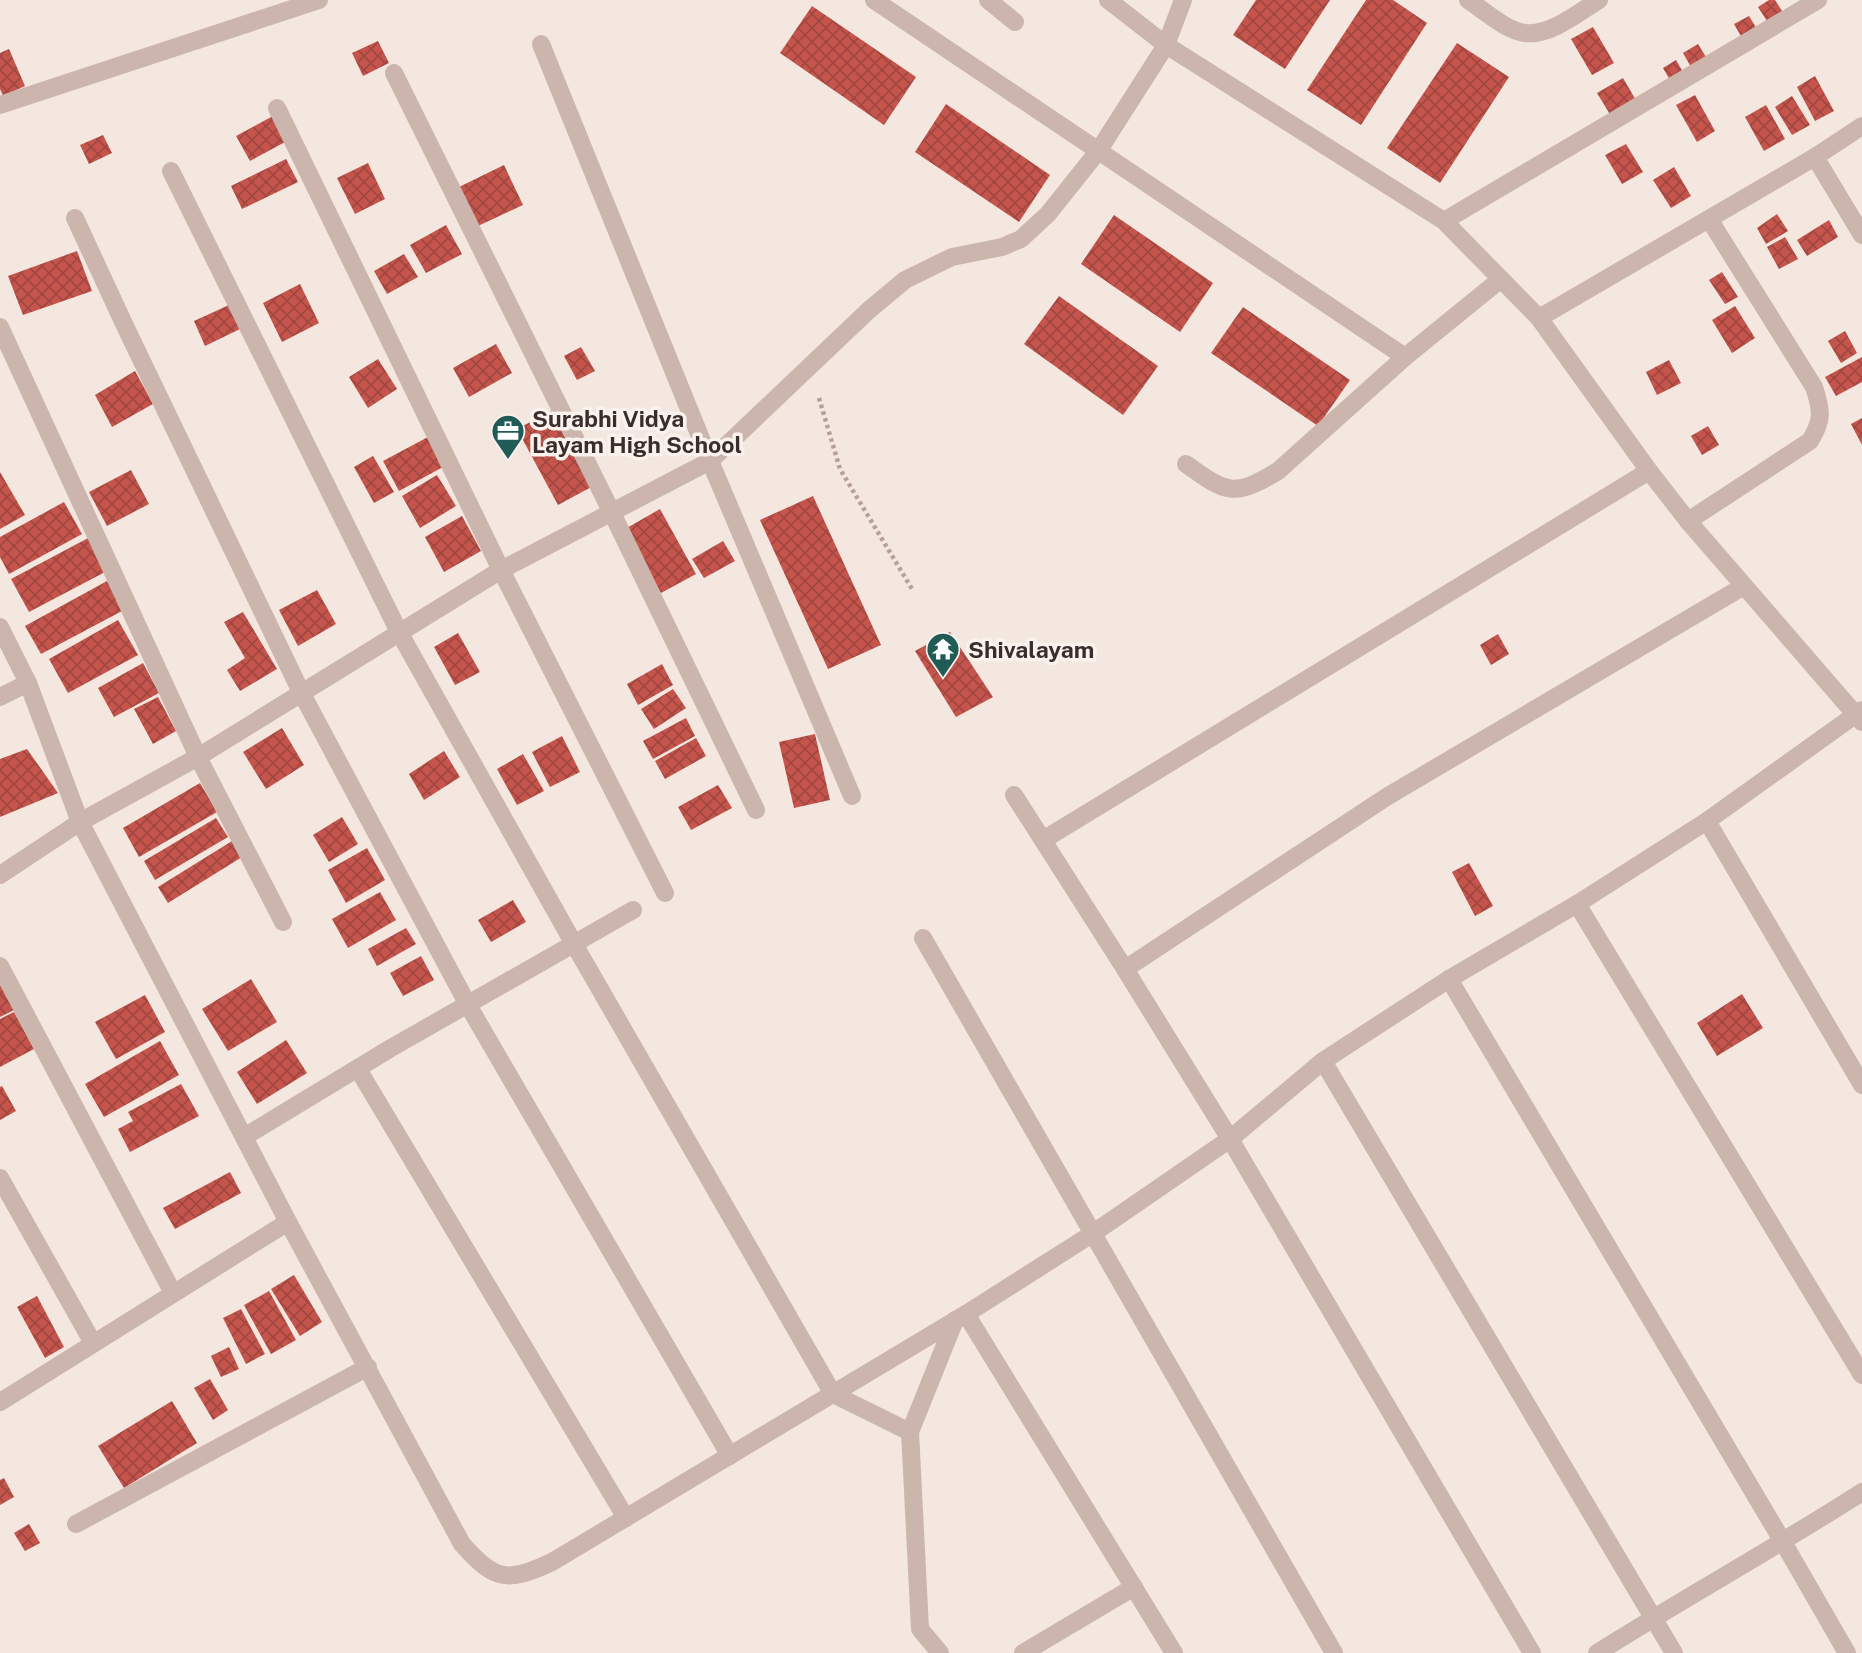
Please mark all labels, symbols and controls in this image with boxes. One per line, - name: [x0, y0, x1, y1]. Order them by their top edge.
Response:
- place label: Surabhi Vidya Layam High School: [532, 405, 742, 458]
- office icon: Surabhi Vidya Layam High School: [489, 412, 527, 461]
- temple icon: Shivalayam: [924, 630, 962, 679]
- place label: Shivalayam: [968, 636, 1094, 663]

